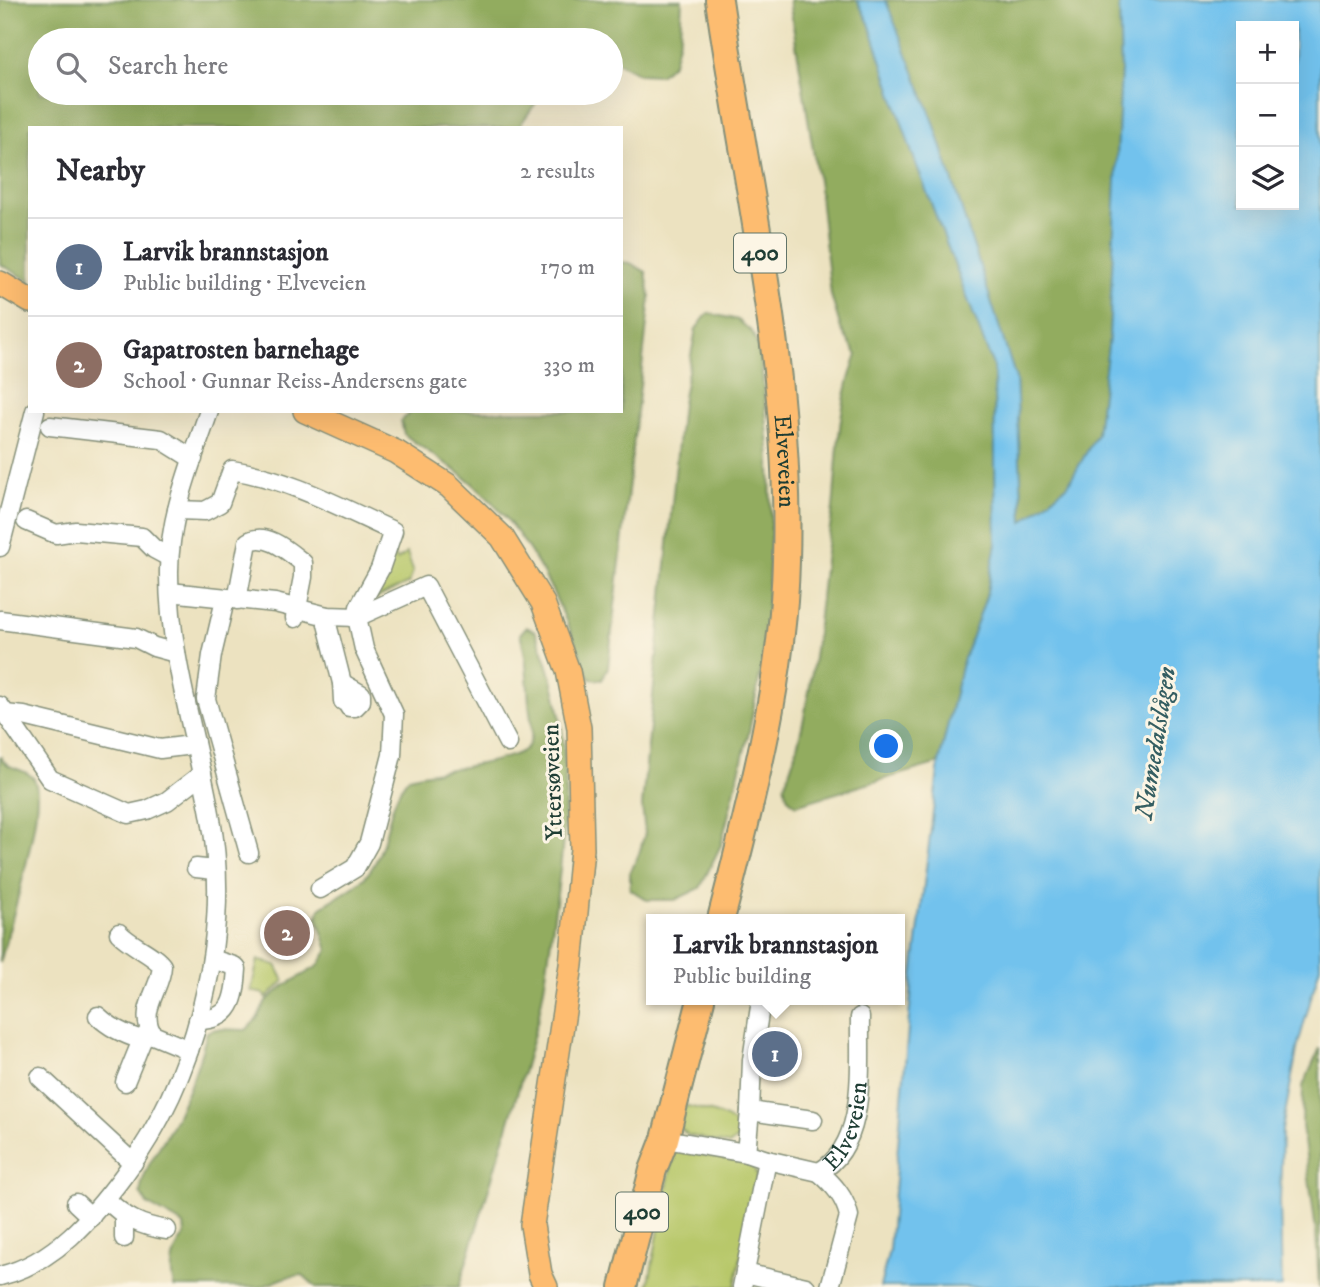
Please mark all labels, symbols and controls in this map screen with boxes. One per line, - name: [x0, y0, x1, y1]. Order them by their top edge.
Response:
- map controls: [1236, 21, 1299, 210]
- button: +: [1236, 21, 1299, 84]
- search box: [28, 28, 623, 105]
- icon: search: [52, 48, 90, 86]
- text: Search here: [108, 50, 228, 83]
- button: −: [1236, 84, 1299, 147]
- button: layers: [1236, 147, 1299, 210]
- text: Nearby: [56, 153, 145, 190]
- text: 2 results: [520, 157, 595, 186]
- road number: 400: [734, 234, 786, 272]
- text: Larvik brannstasjon: [123, 236, 329, 269]
- text: 1: [75, 253, 83, 282]
- text: 170 m: [540, 253, 595, 282]
- text: Public building · Elveveien: [123, 269, 366, 298]
- text: Gapatrosten barnehage: [123, 334, 359, 367]
- text: 2: [73, 351, 85, 380]
- text: 330 m: [543, 351, 595, 380]
- text: School · Gunnar Reiss-Andersens gate: [123, 367, 467, 396]
- street label: Elveveien: [766, 413, 801, 509]
- water label: Numedalslågen: [1127, 664, 1184, 823]
- street label: Yttersøveien: [536, 723, 570, 841]
- your location: [869, 729, 903, 763]
- pin: 2: [264, 907, 310, 959]
- popup: [646, 914, 905, 1005]
- text: Larvik brannstasjon: [673, 929, 878, 962]
- text: Public building: [673, 962, 811, 991]
- pin: 1: [752, 1028, 798, 1080]
- street label: Elveveien: [817, 1080, 874, 1177]
- road number: 400: [616, 1192, 668, 1232]

